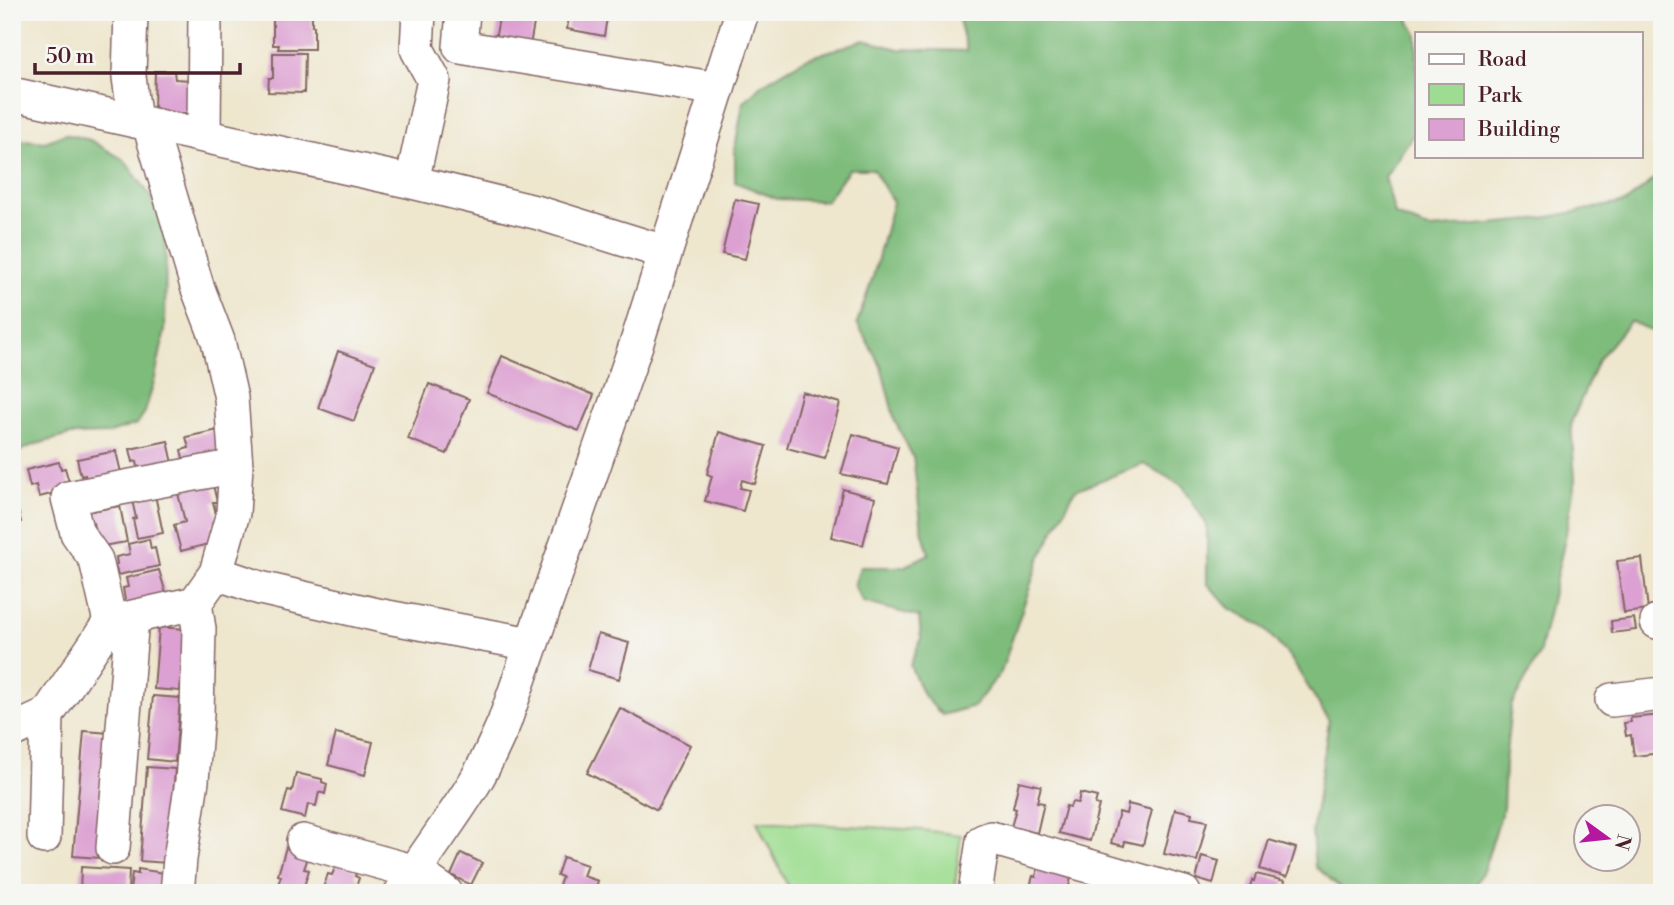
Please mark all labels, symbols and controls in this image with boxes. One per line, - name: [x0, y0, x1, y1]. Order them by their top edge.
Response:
- scale bar: [35, 32, 240, 76]
- legend: [1415, 32, 1642, 158]
- text: 50 m: [46, 44, 94, 70]
- text: Road: [1478, 47, 1527, 73]
- text: Park: [1478, 83, 1523, 109]
- text: Building: [1477, 117, 1560, 143]
- north arrow: [1572, 804, 1642, 874]
- text: N: [1609, 832, 1636, 853]

